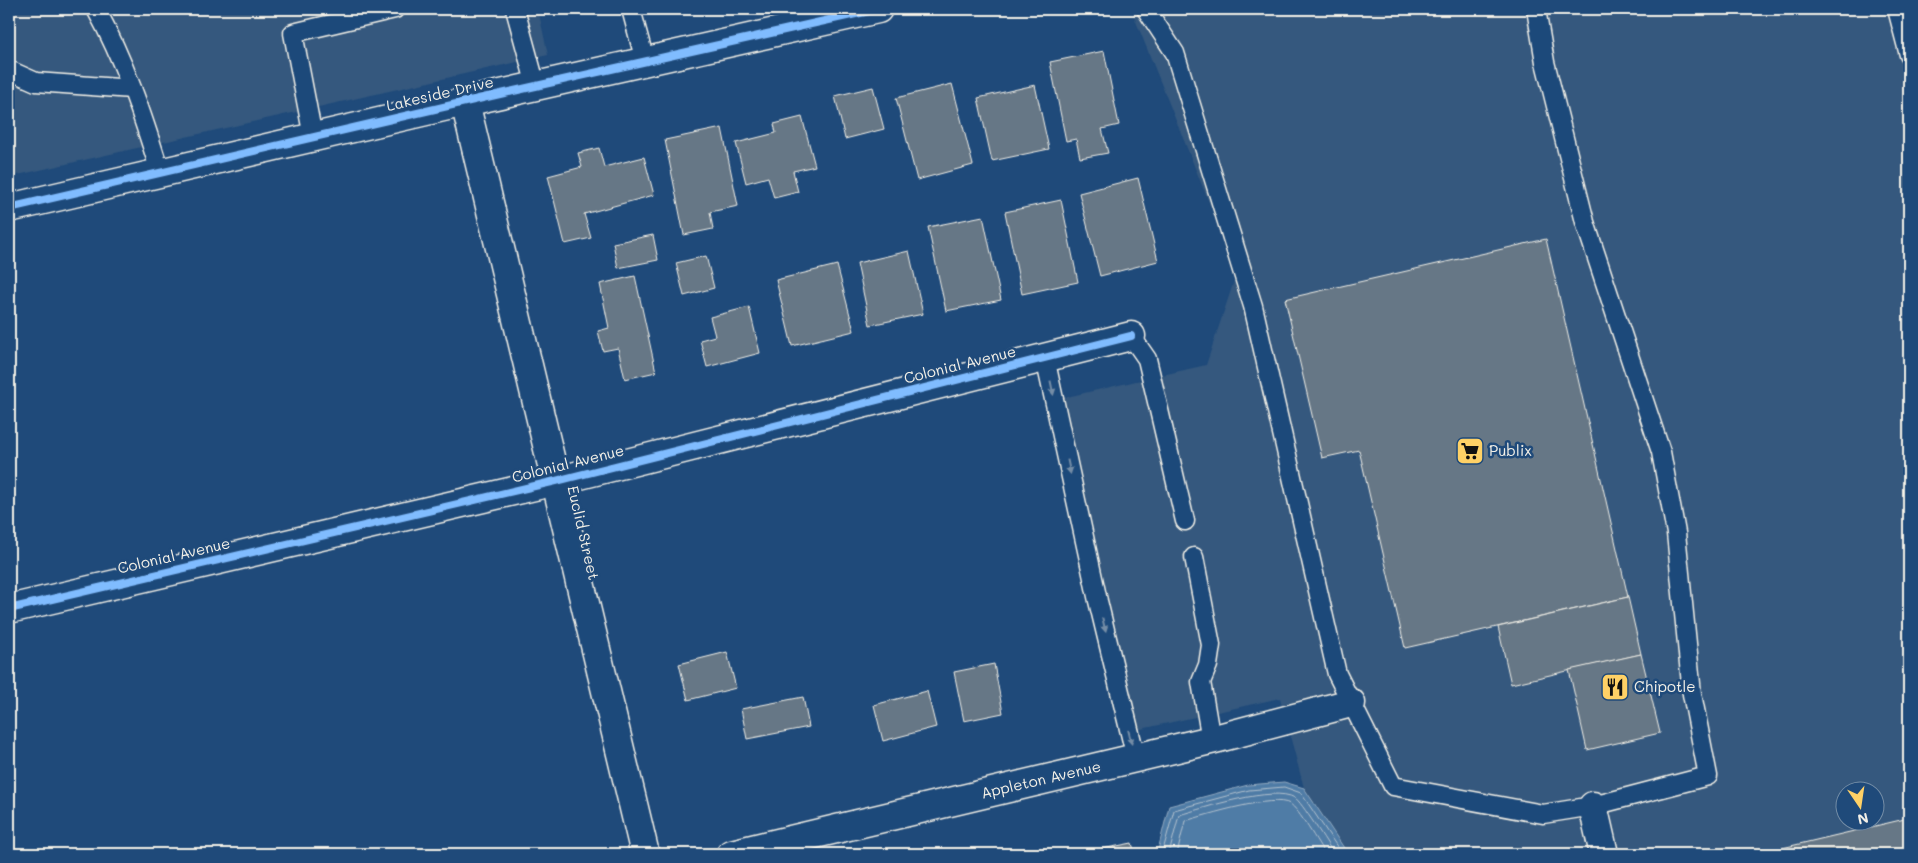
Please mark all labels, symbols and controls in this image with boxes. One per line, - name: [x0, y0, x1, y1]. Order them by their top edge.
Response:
- street label: Lakeside Drive: [384, 71, 495, 115]
- street label: Colonial Avenue: [902, 340, 1018, 388]
- one-way arrow: [1048, 381, 1056, 397]
- supermarket icon: Publix: [1455, 436, 1485, 466]
- street label: Colonial Avenue: [510, 439, 626, 487]
- place label: Publix: [1489, 440, 1532, 460]
- one-way arrow: [1065, 459, 1073, 475]
- street label: Euclid Street: [563, 484, 605, 582]
- street label: Colonial Avenue: [116, 532, 232, 578]
- one-way arrow: [1100, 618, 1108, 633]
- restaurant icon: Chipotle: [1600, 672, 1630, 702]
- place label: Chipotle: [1634, 676, 1696, 696]
- one-way arrow: [1126, 729, 1134, 744]
- street label: Appleton Avenue: [979, 756, 1103, 803]
- north arrow: [1836, 780, 1886, 830]
- text: N: [1856, 809, 1870, 830]

